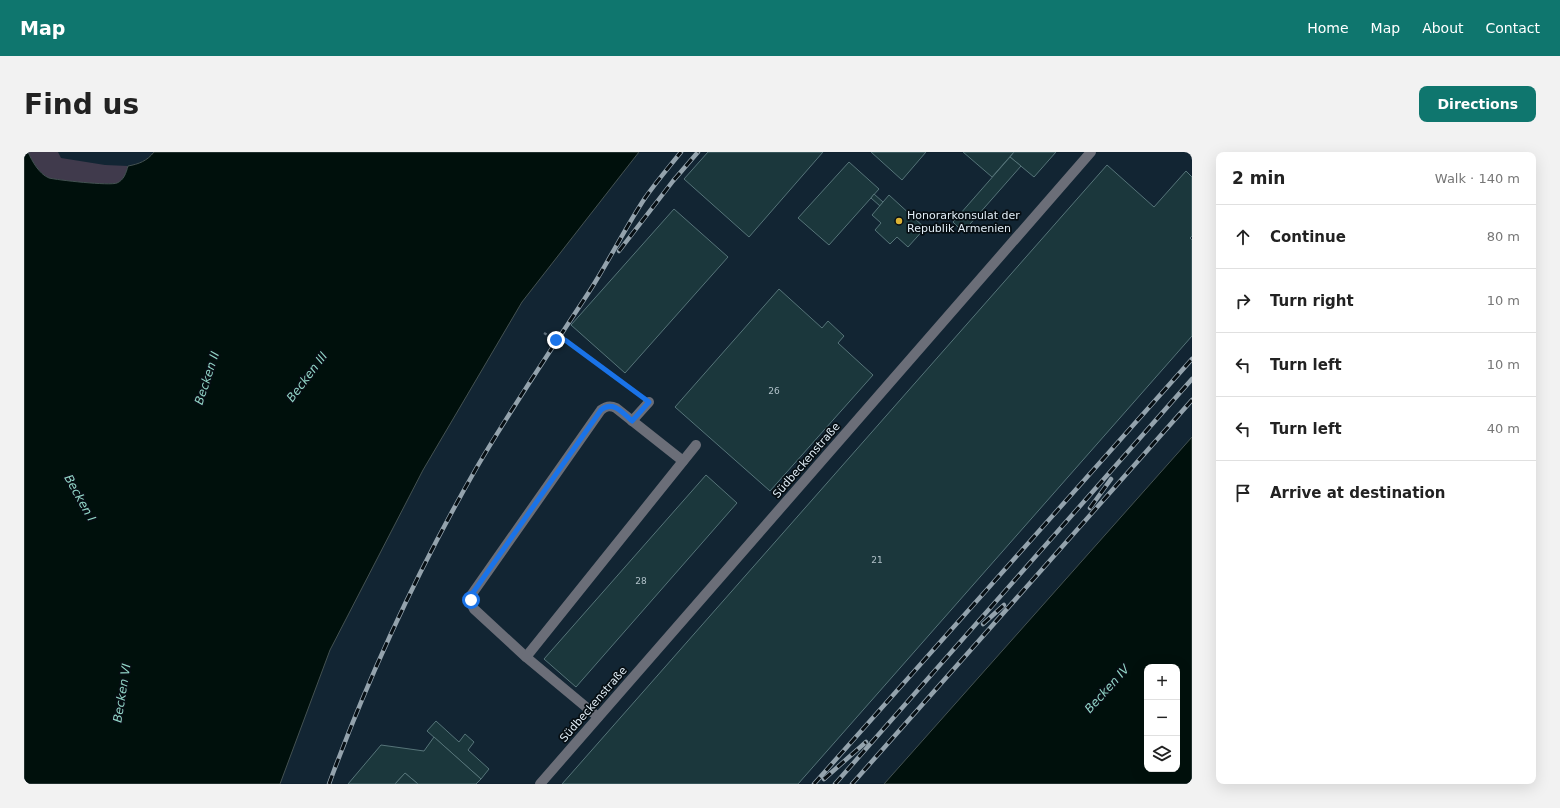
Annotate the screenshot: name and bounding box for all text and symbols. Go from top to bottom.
text: Map [20,17,65,39]
text: Home [1307,20,1349,36]
text: Map [1371,20,1400,36]
text: About [1422,20,1464,36]
text: Contact [1486,20,1540,36]
button: Directions [1419,86,1536,122]
text: Find us [24,88,139,121]
text: 2 min [1232,168,1285,188]
text: Walk · 140 m [1435,171,1520,186]
place label: Honorarkonsulat der Republik Armenien [907,209,1020,235]
marker: Honorarkonsulat der Republik Armenien [894,216,904,226]
icon: ahead [1232,226,1254,248]
text: Continue [1270,228,1346,246]
text: 80 m [1487,229,1520,244]
icon: right [1232,290,1254,312]
text: Turn right [1270,292,1354,310]
text: 10 m [1487,293,1520,308]
route end [547,331,565,349]
water label: Becken II [192,349,222,406]
water label: Becken III [284,349,330,405]
icon: left [1232,354,1254,376]
text: Turn left [1270,356,1342,374]
text: 10 m [1487,357,1520,372]
house number: 26 [768,386,780,396]
icon: left [1232,418,1254,440]
street label: Südbeckenstraße [770,420,843,501]
text: Turn left [1270,420,1342,438]
text: 40 m [1487,421,1520,436]
water label: Becken I [61,472,99,524]
icon: arrive [1232,482,1254,504]
text: Arrive at destination [1270,484,1445,502]
house number: 21 [871,555,883,565]
house number: 28 [635,576,647,586]
route start [462,591,480,609]
water label: Becken VI [110,662,134,724]
water label: Becken IV [1082,662,1133,716]
street label: Südbeckenstraße [557,664,630,745]
map controls [1144,664,1180,772]
button: + [1144,664,1180,700]
button: − [1144,700,1180,736]
button: layers [1144,736,1180,772]

